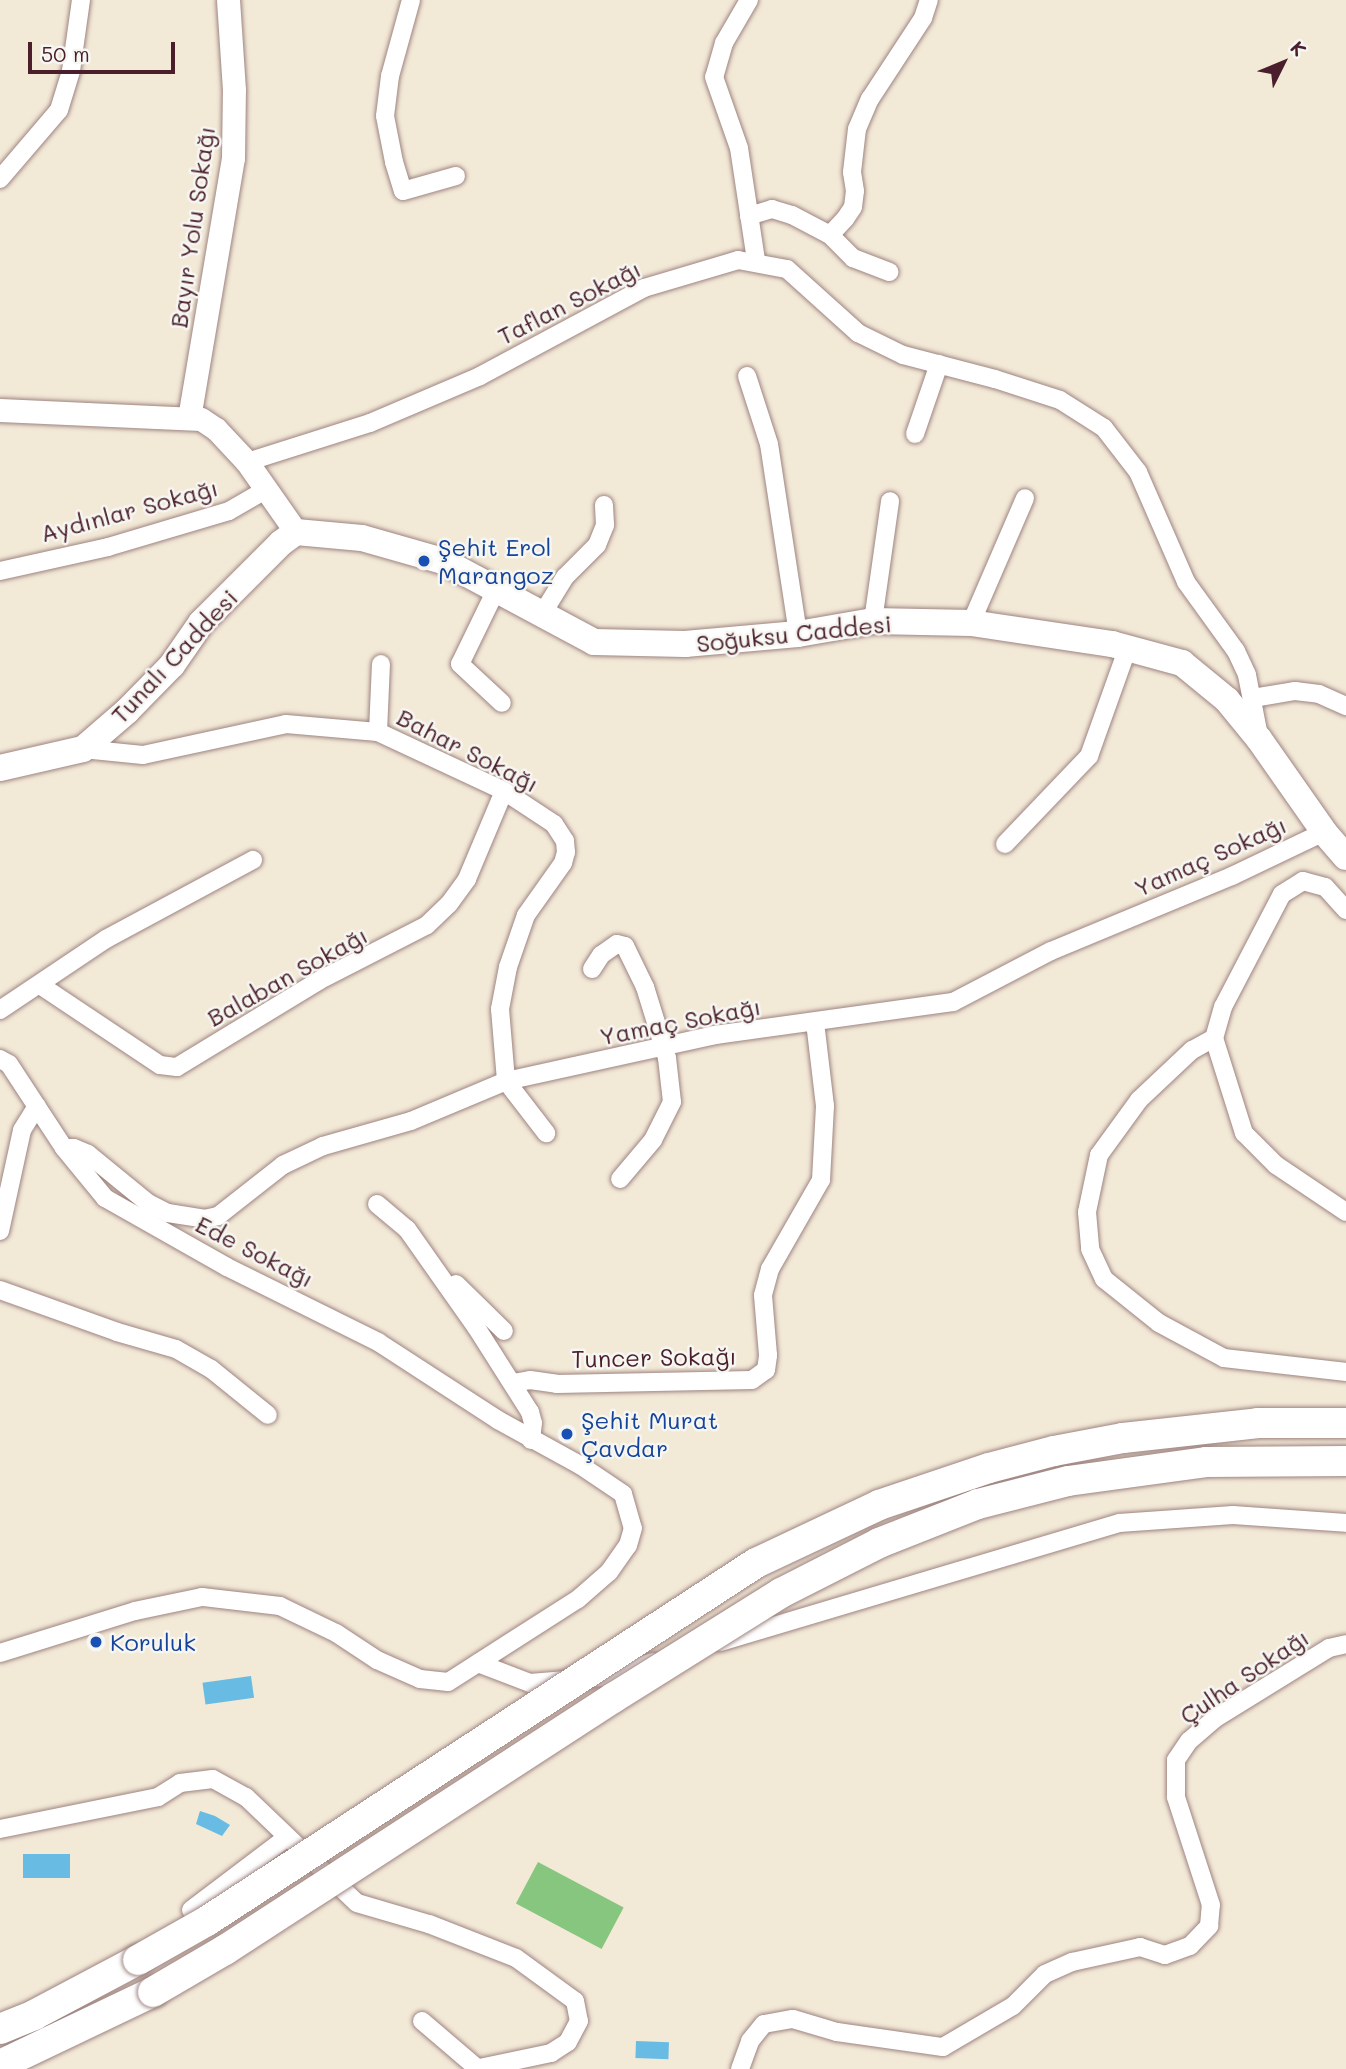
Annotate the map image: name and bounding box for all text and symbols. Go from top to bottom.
scale bar [32,28,178,72]
north arrow [1248,28,1318,98]
text: K [1285,35,1312,61]
text: 50 m [41,40,90,67]
street label: Bayır Yolu Sokağı [164,124,220,330]
street label: Taflan Sokağı [493,254,645,350]
street label: Aydınlar Sokağı [37,472,221,548]
place label: Şehit Erol Marangoz [438,533,554,589]
marker: Şehit Erol Marangoz [416,553,432,569]
street label: Tunalı Caddesi [105,583,243,729]
street label: Soğuksu Caddesi [695,608,893,658]
street label: Bahar Sokağı [392,702,544,798]
street label: Yamaç Sokağı [1129,810,1291,902]
street label: Balaban Sokağı [202,920,372,1032]
street label: Yamaç Sokağı [597,991,763,1051]
street label: Ede Sokağı [191,1209,319,1293]
street label: Tuncer Sokağı [571,1341,737,1373]
place label: Şehit Murat Çavdar [581,1406,718,1462]
marker: Şehit Murat Çavdar [559,1426,575,1442]
street label: Çulha Sokağı [1174,1622,1314,1730]
place label: Koruluk [110,1628,196,1656]
marker: Koruluk [88,1634,104,1650]

